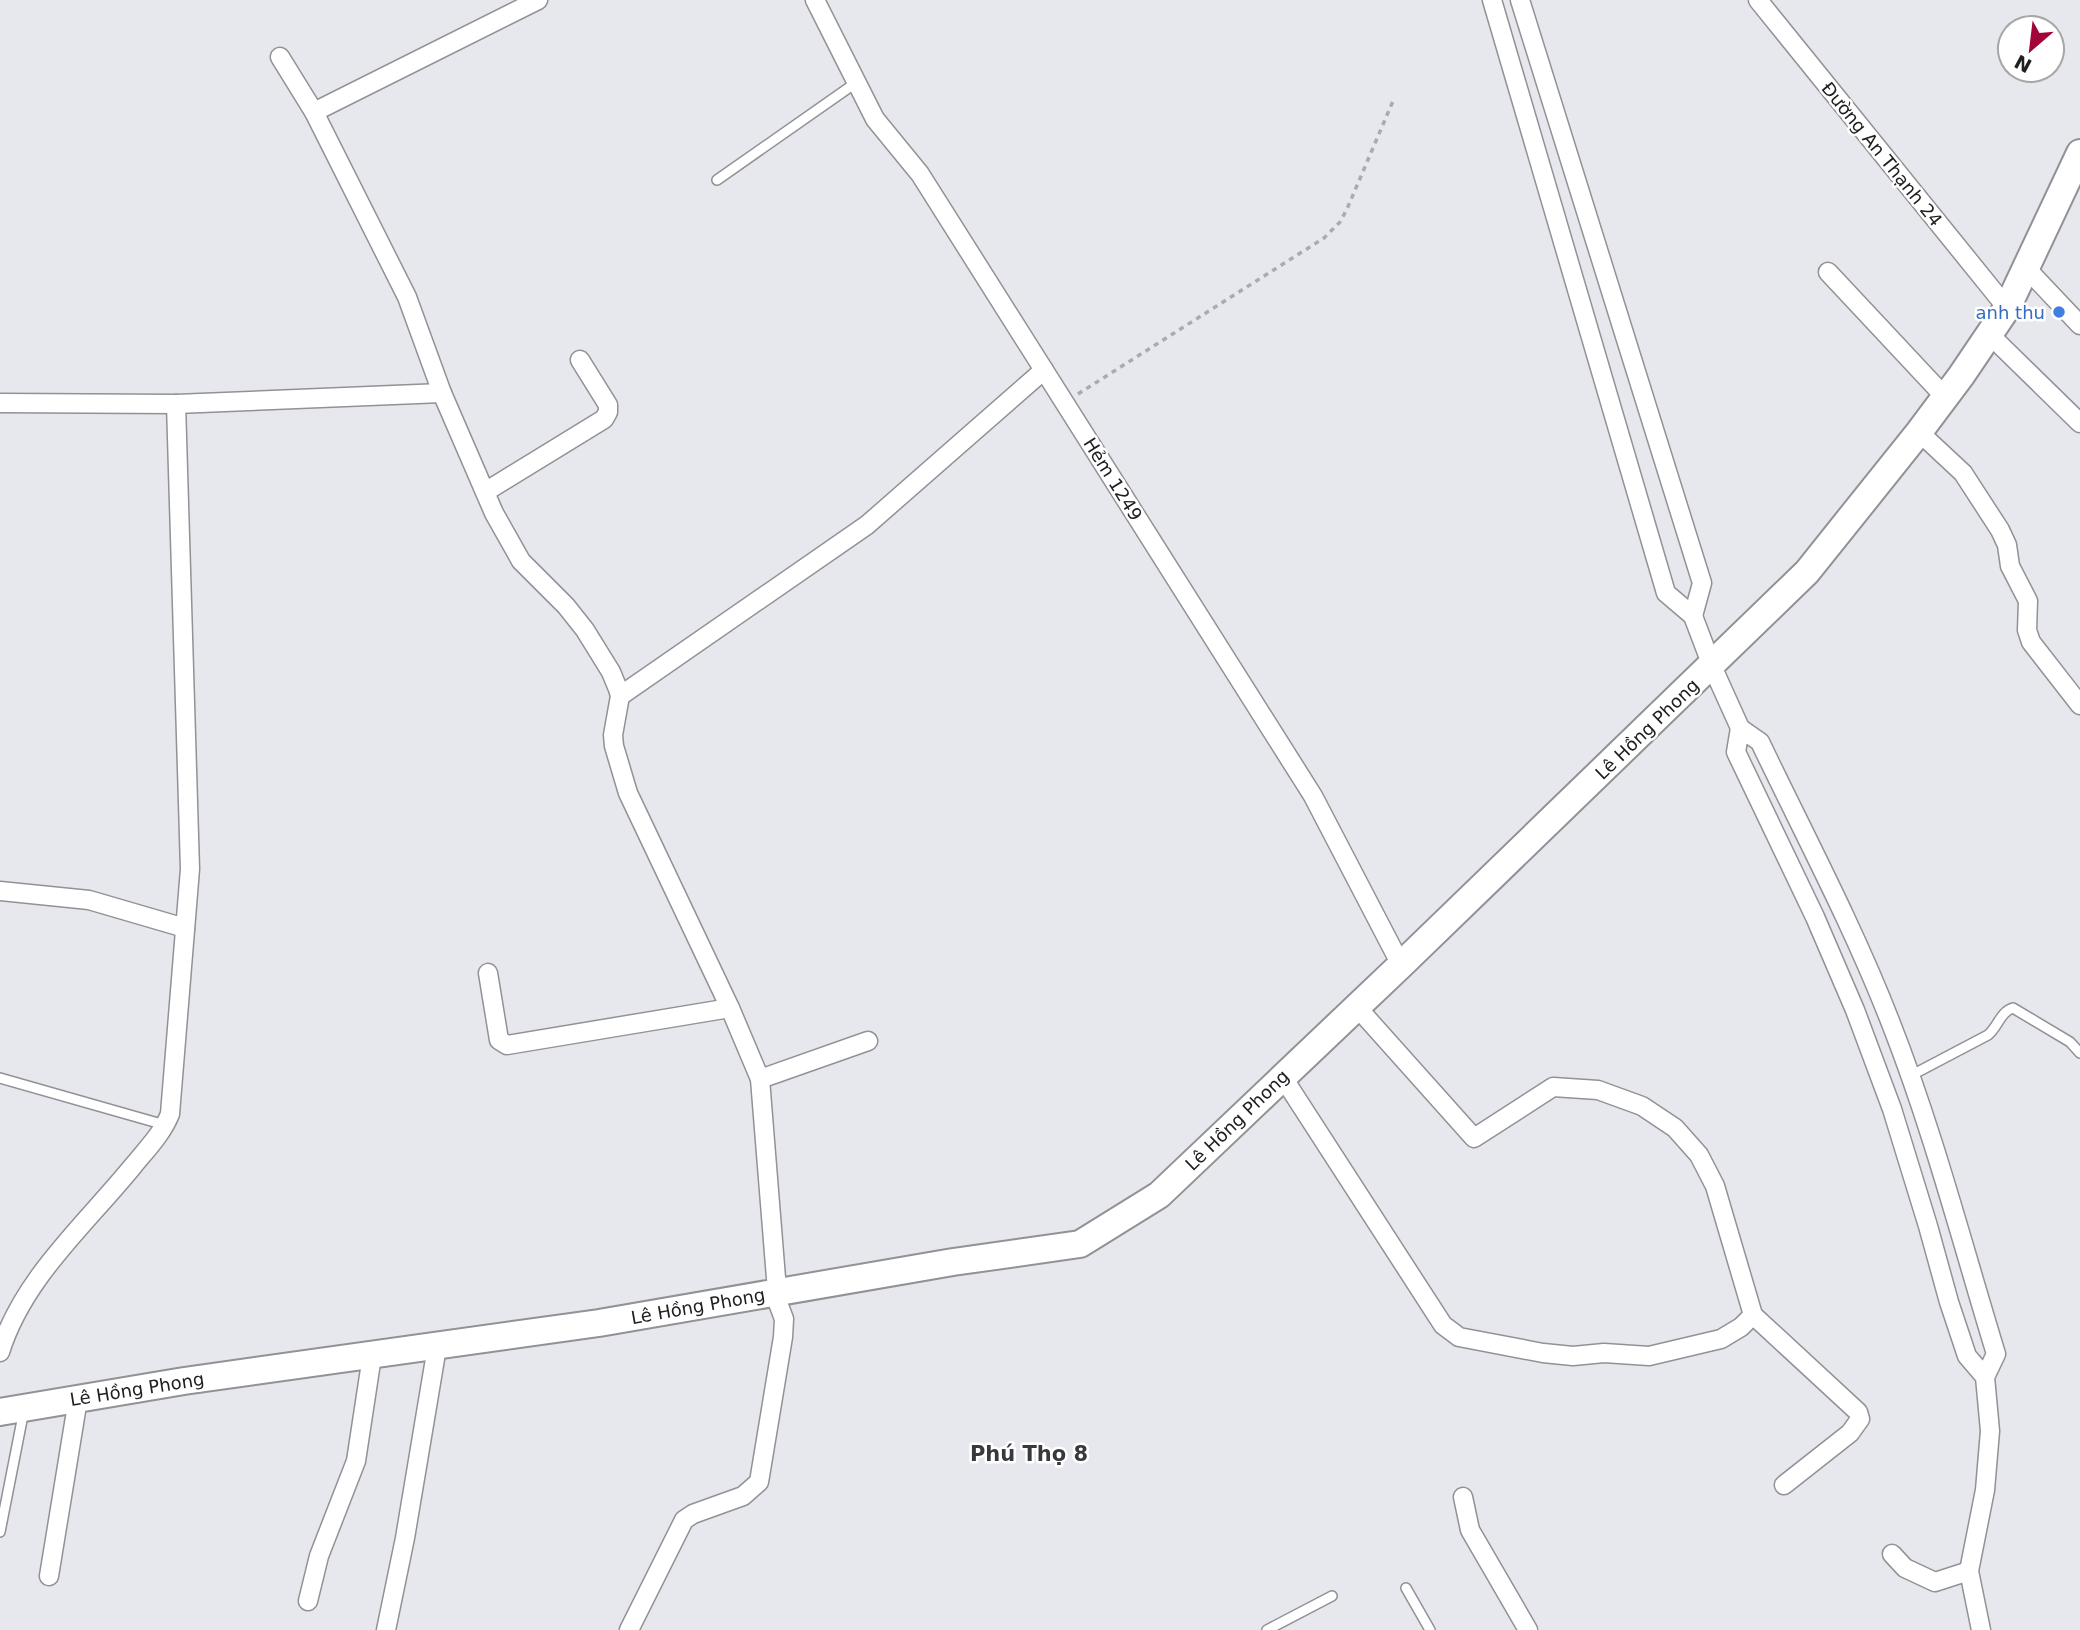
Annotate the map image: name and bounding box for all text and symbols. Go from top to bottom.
north arrow [1996,14,2066,84]
text: N [2011,51,2035,77]
street label: Đường An Thạnh 24 [1817,78,1947,230]
place label: anh thu [1976,302,2045,323]
marker: anh thu [2051,304,2067,320]
street label: Hẻm 1249 [1079,434,1147,524]
street label: Lê Hồng Phong [1591,674,1703,784]
street label: Lê Hồng Phong [1181,1065,1293,1175]
street label: Lê Hồng Phong [629,1284,767,1328]
street label: Lê Hồng Phong [68,1368,206,1410]
district label: Phú Thọ 8 [970,1442,1088,1466]

